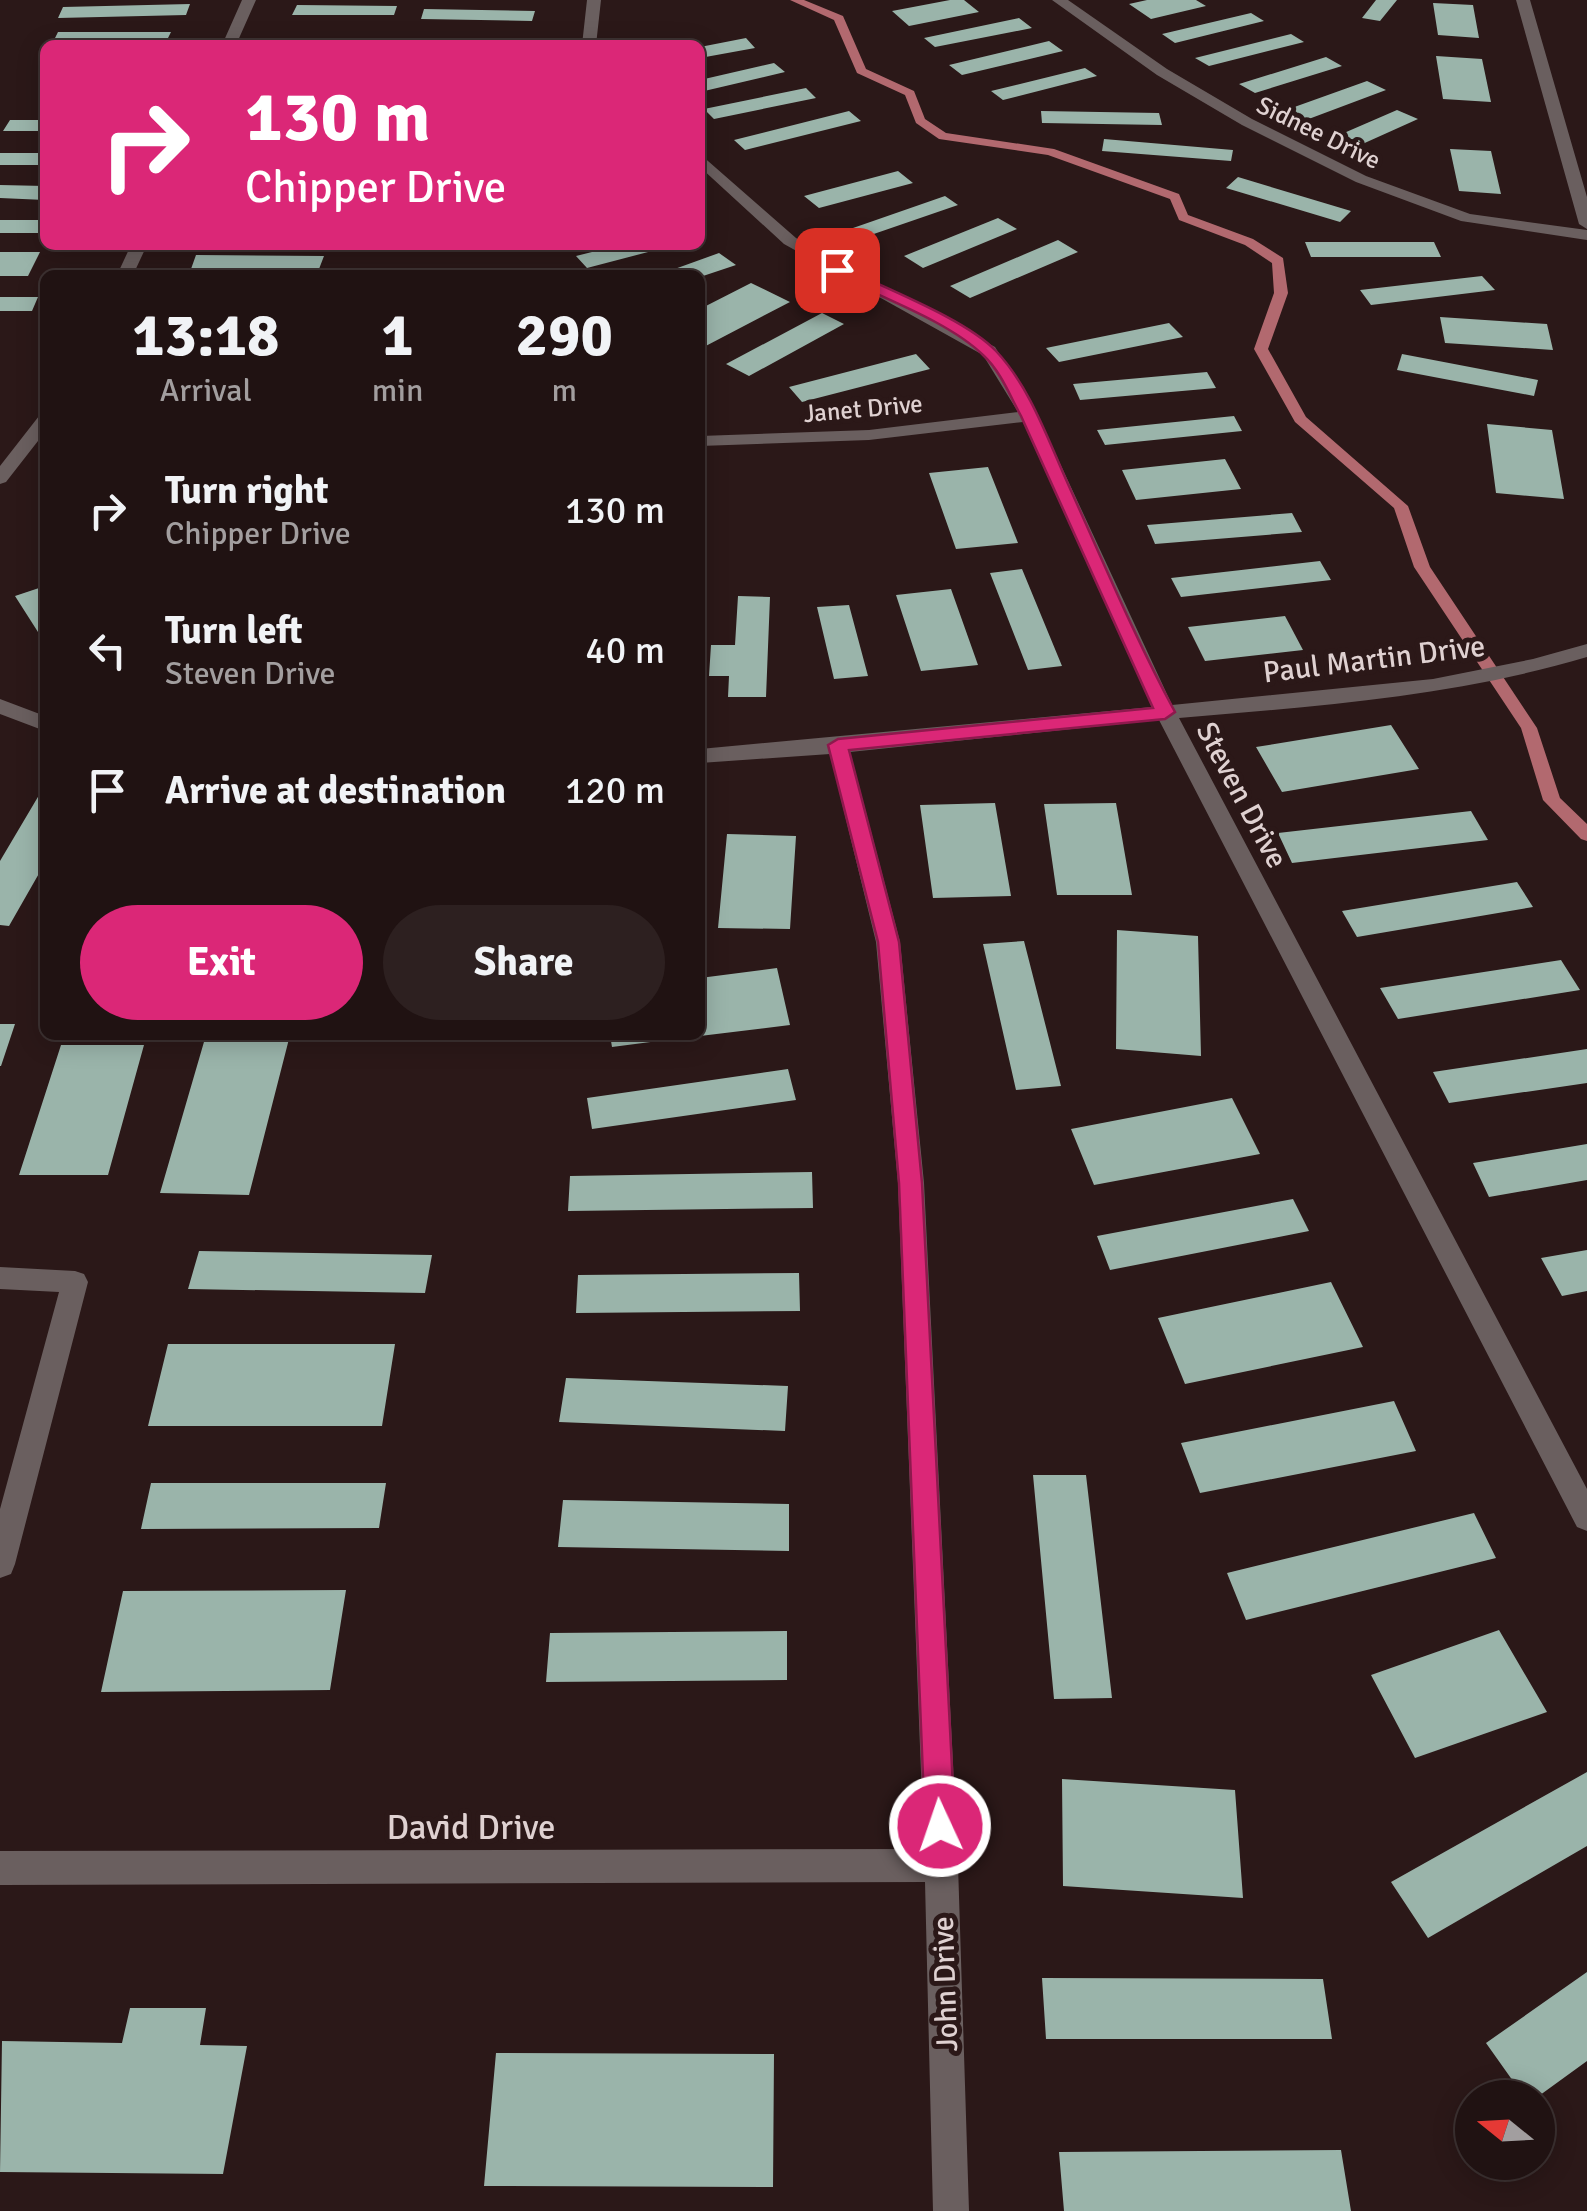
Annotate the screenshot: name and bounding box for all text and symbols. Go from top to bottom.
text: 130 m [245,74,430,160]
icon: right [80,80,210,210]
street label: Sidnee Drive [1252,89,1386,176]
text: Chipper Drive [245,160,506,215]
pin [795,228,880,313]
icon: arrive [810,243,865,298]
text: 13:18 [132,299,280,373]
text: 1 [381,299,414,373]
text: 290 [516,299,613,373]
text: Arrival [160,371,252,410]
text: min [372,371,423,410]
text: m [551,371,577,410]
street label: Janet Drive [802,388,924,429]
text: Turn right [165,467,329,514]
icon: right [80,483,135,538]
text: 130 m [565,487,665,534]
text: Chipper Drive [165,514,351,553]
text: Turn left [165,607,303,654]
icon: left [80,623,135,678]
text: 40 m [585,627,665,674]
street label: Paul Martin Drive [1261,628,1487,691]
text: Steven Drive [165,654,336,693]
street label: Steven Drive [1188,716,1295,875]
icon: arrive [80,763,135,818]
text: Arrive at destination [165,767,506,814]
text: 120 m [565,767,665,814]
button: Exit [80,905,363,1020]
button: Share [383,905,665,1020]
position arrow [888,1774,992,1878]
street label: David Drive [386,1806,556,1849]
street label: John Drive [925,1916,966,2052]
north arrow [1455,2080,1555,2180]
map controls [1455,2080,1555,2180]

